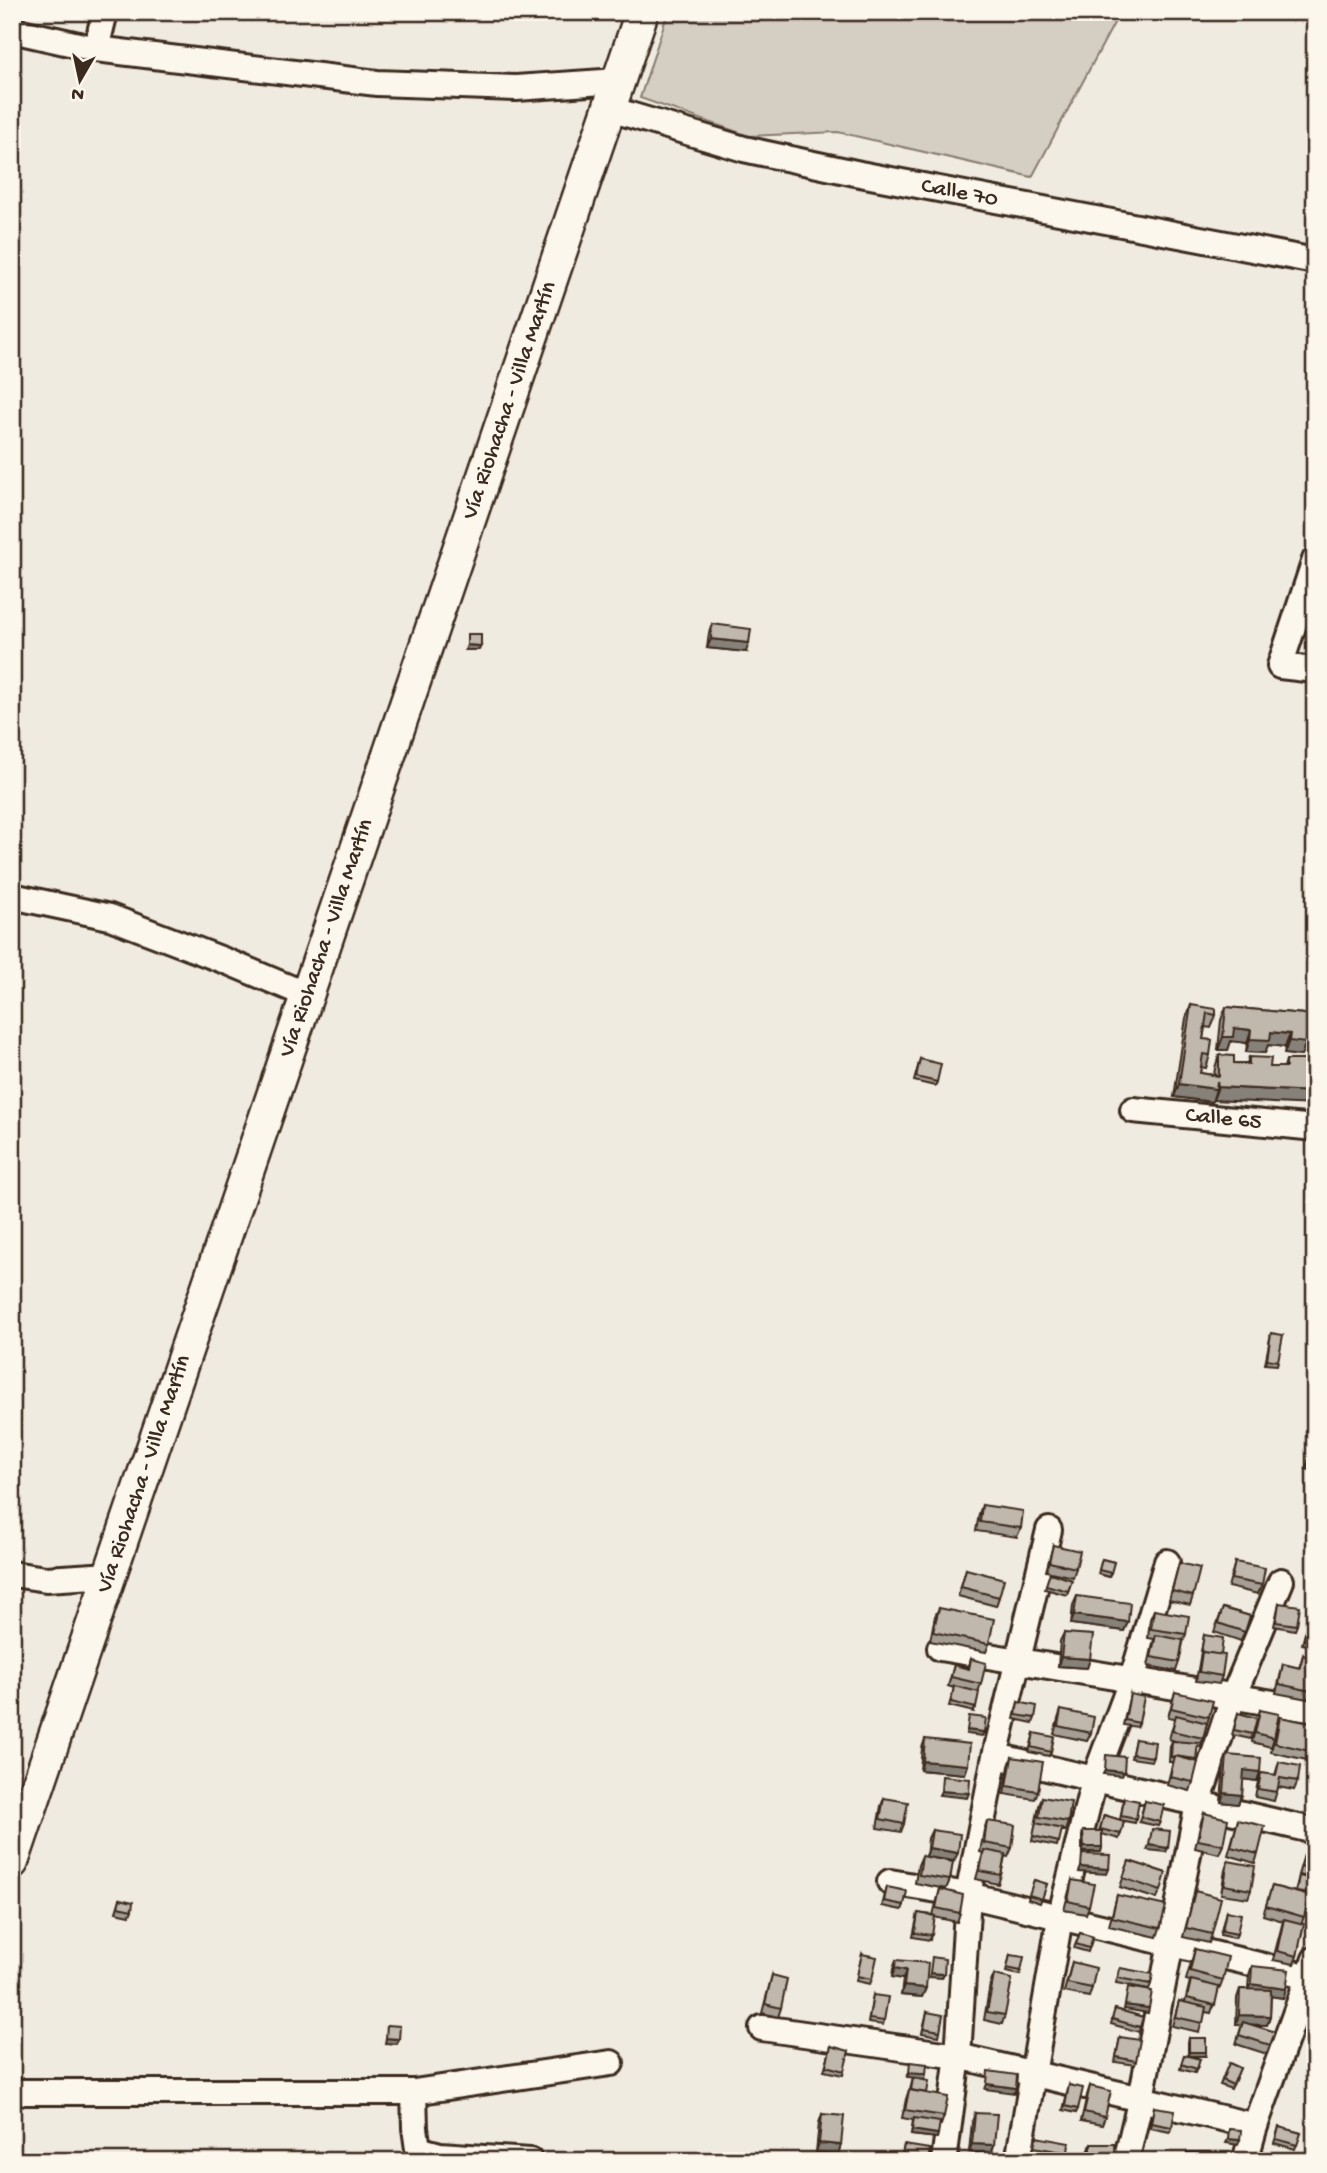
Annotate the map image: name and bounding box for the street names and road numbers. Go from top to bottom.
street label: Calle 70 [919,172,1000,214]
street label: Vía Riohacha - Villa Martín [456,278,563,524]
street label: Vía Riohacha - Villa Martín [273,815,380,1062]
street label: Calle 65 [1184,1102,1263,1136]
street label: Vía Riohacha - Villa Martín [91,1351,197,1597]

